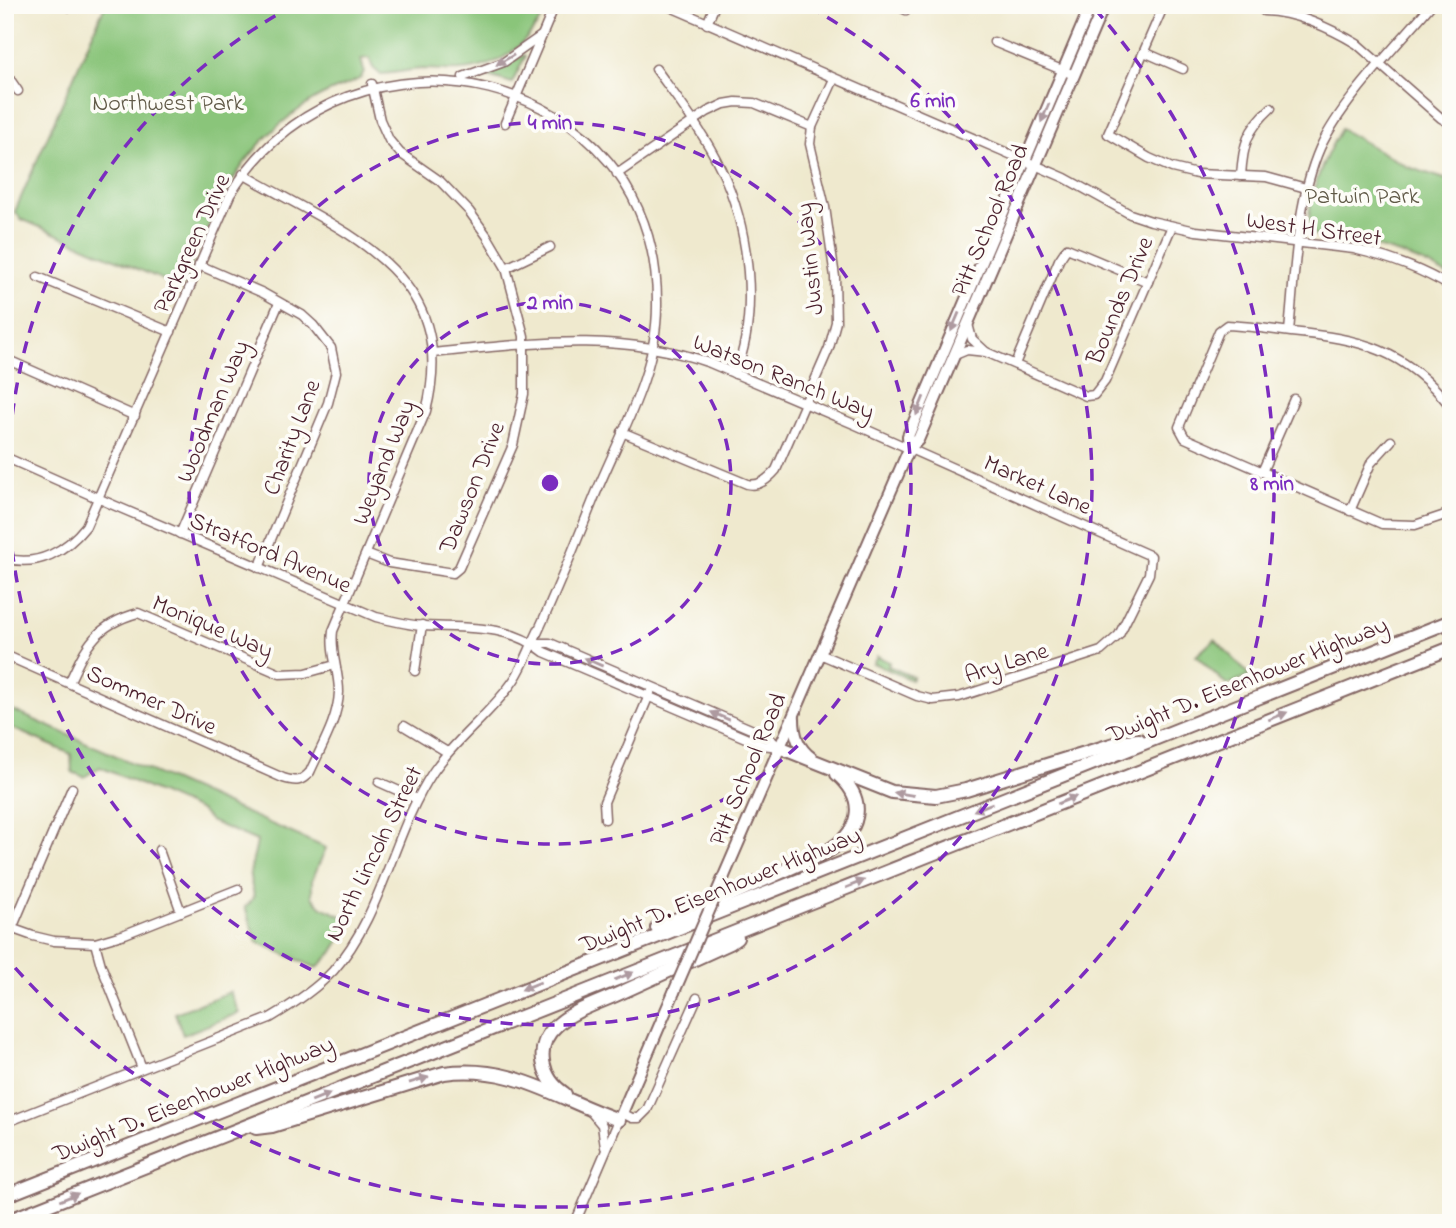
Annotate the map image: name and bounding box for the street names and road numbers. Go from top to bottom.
street label: Pitt School Road [943,139,1039,303]
street label: Parkgreen Drive [145,168,241,320]
street label: Justin Way [788,201,836,317]
street label: West H Street [1244,204,1383,257]
street label: Bounds Drive [1078,231,1164,371]
street label: Watson Ranch Way [687,326,879,432]
street label: Woodman Way [169,335,261,489]
street label: Charity Lane [255,375,332,501]
street label: Weyand Way [344,395,427,531]
street label: Dawson Drive [431,417,516,560]
street label: Market Lane [977,447,1097,526]
street label: Stratford Avenue [184,504,357,604]
street label: Monique Way [146,587,278,670]
street label: Dwight D. Eisenhower Highway [1101,609,1394,755]
street label: Ary Lane [960,634,1054,695]
street label: Sommer Drive [80,657,222,746]
street label: Pitt School Road [701,688,797,852]
street label: North Lincoln Street [318,760,433,948]
street label: Dwight D. Eisenhower Highway [574,819,867,965]
street label: Dwight D. Eisenhower Highway [47,1028,340,1174]

